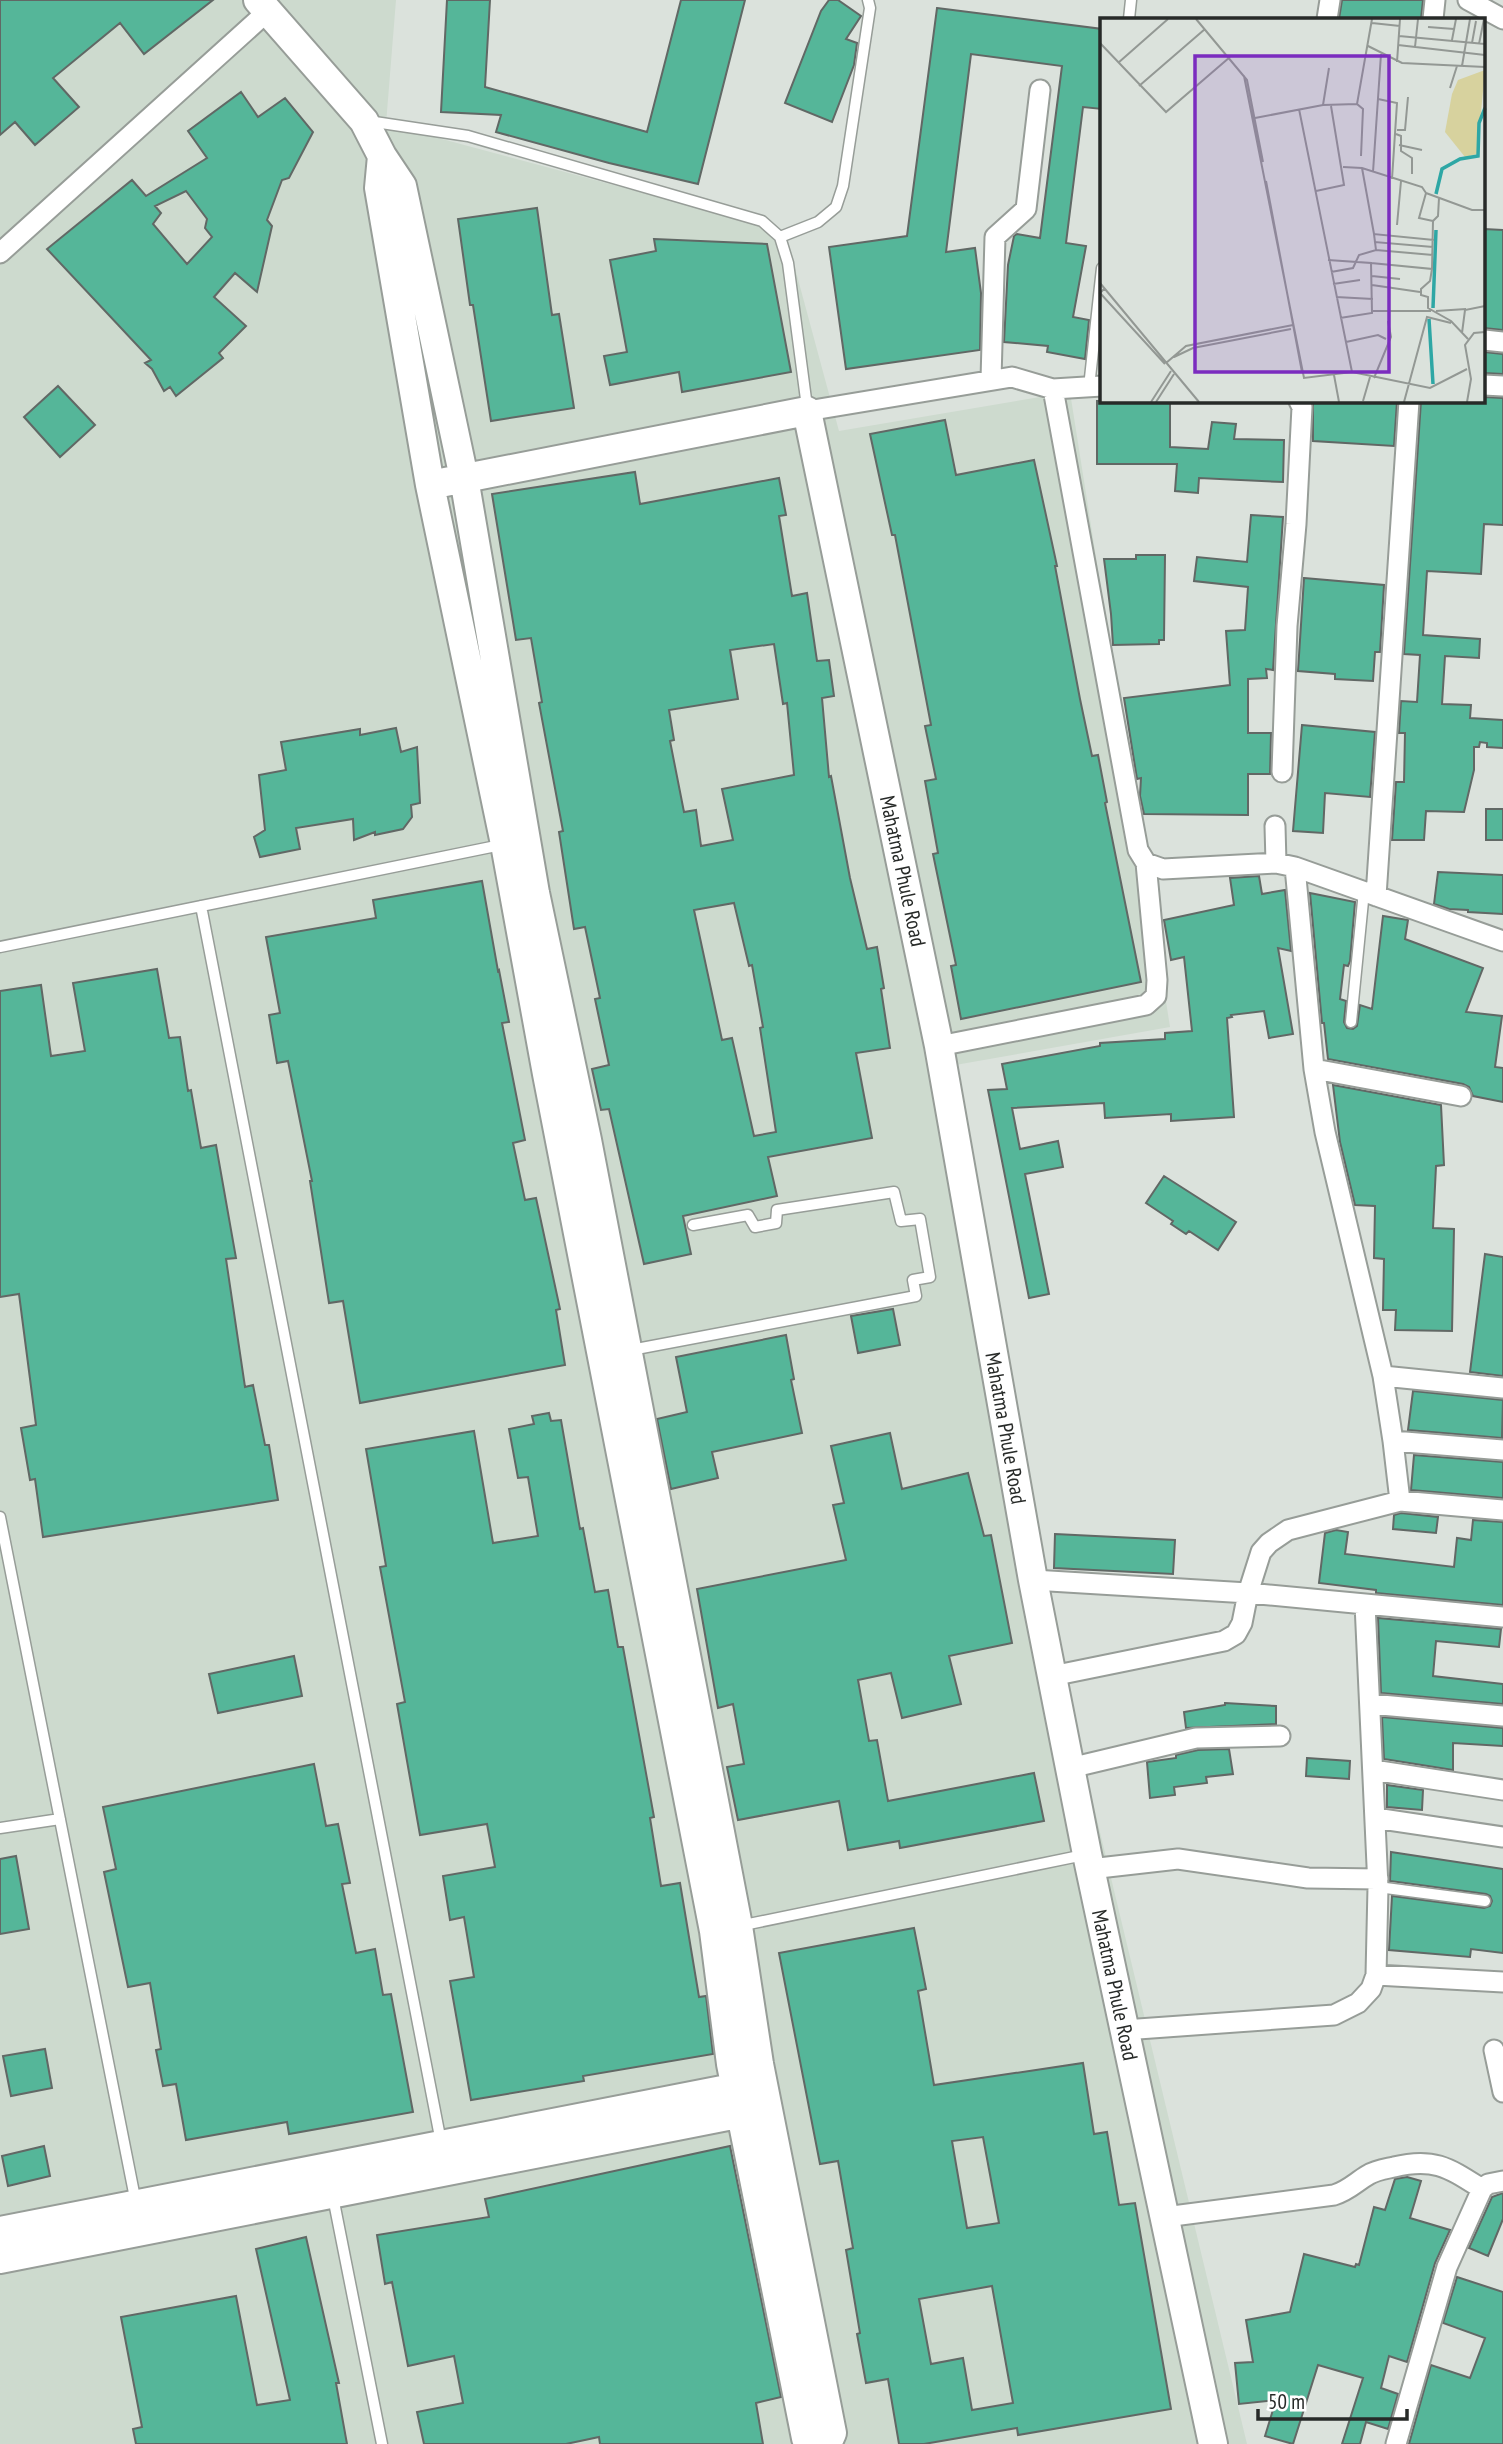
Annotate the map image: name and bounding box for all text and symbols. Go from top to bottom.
inset map [1100,18,1486,402]
street label: Mahatma Phule Road [874,793,932,949]
street label: Mahatma Phule Road [979,1350,1033,1506]
street label: Mahatma Phule Road [1086,1907,1144,2063]
scale bar [1258,2378,1407,2422]
text: 50 m [1268,2388,1305,2415]

